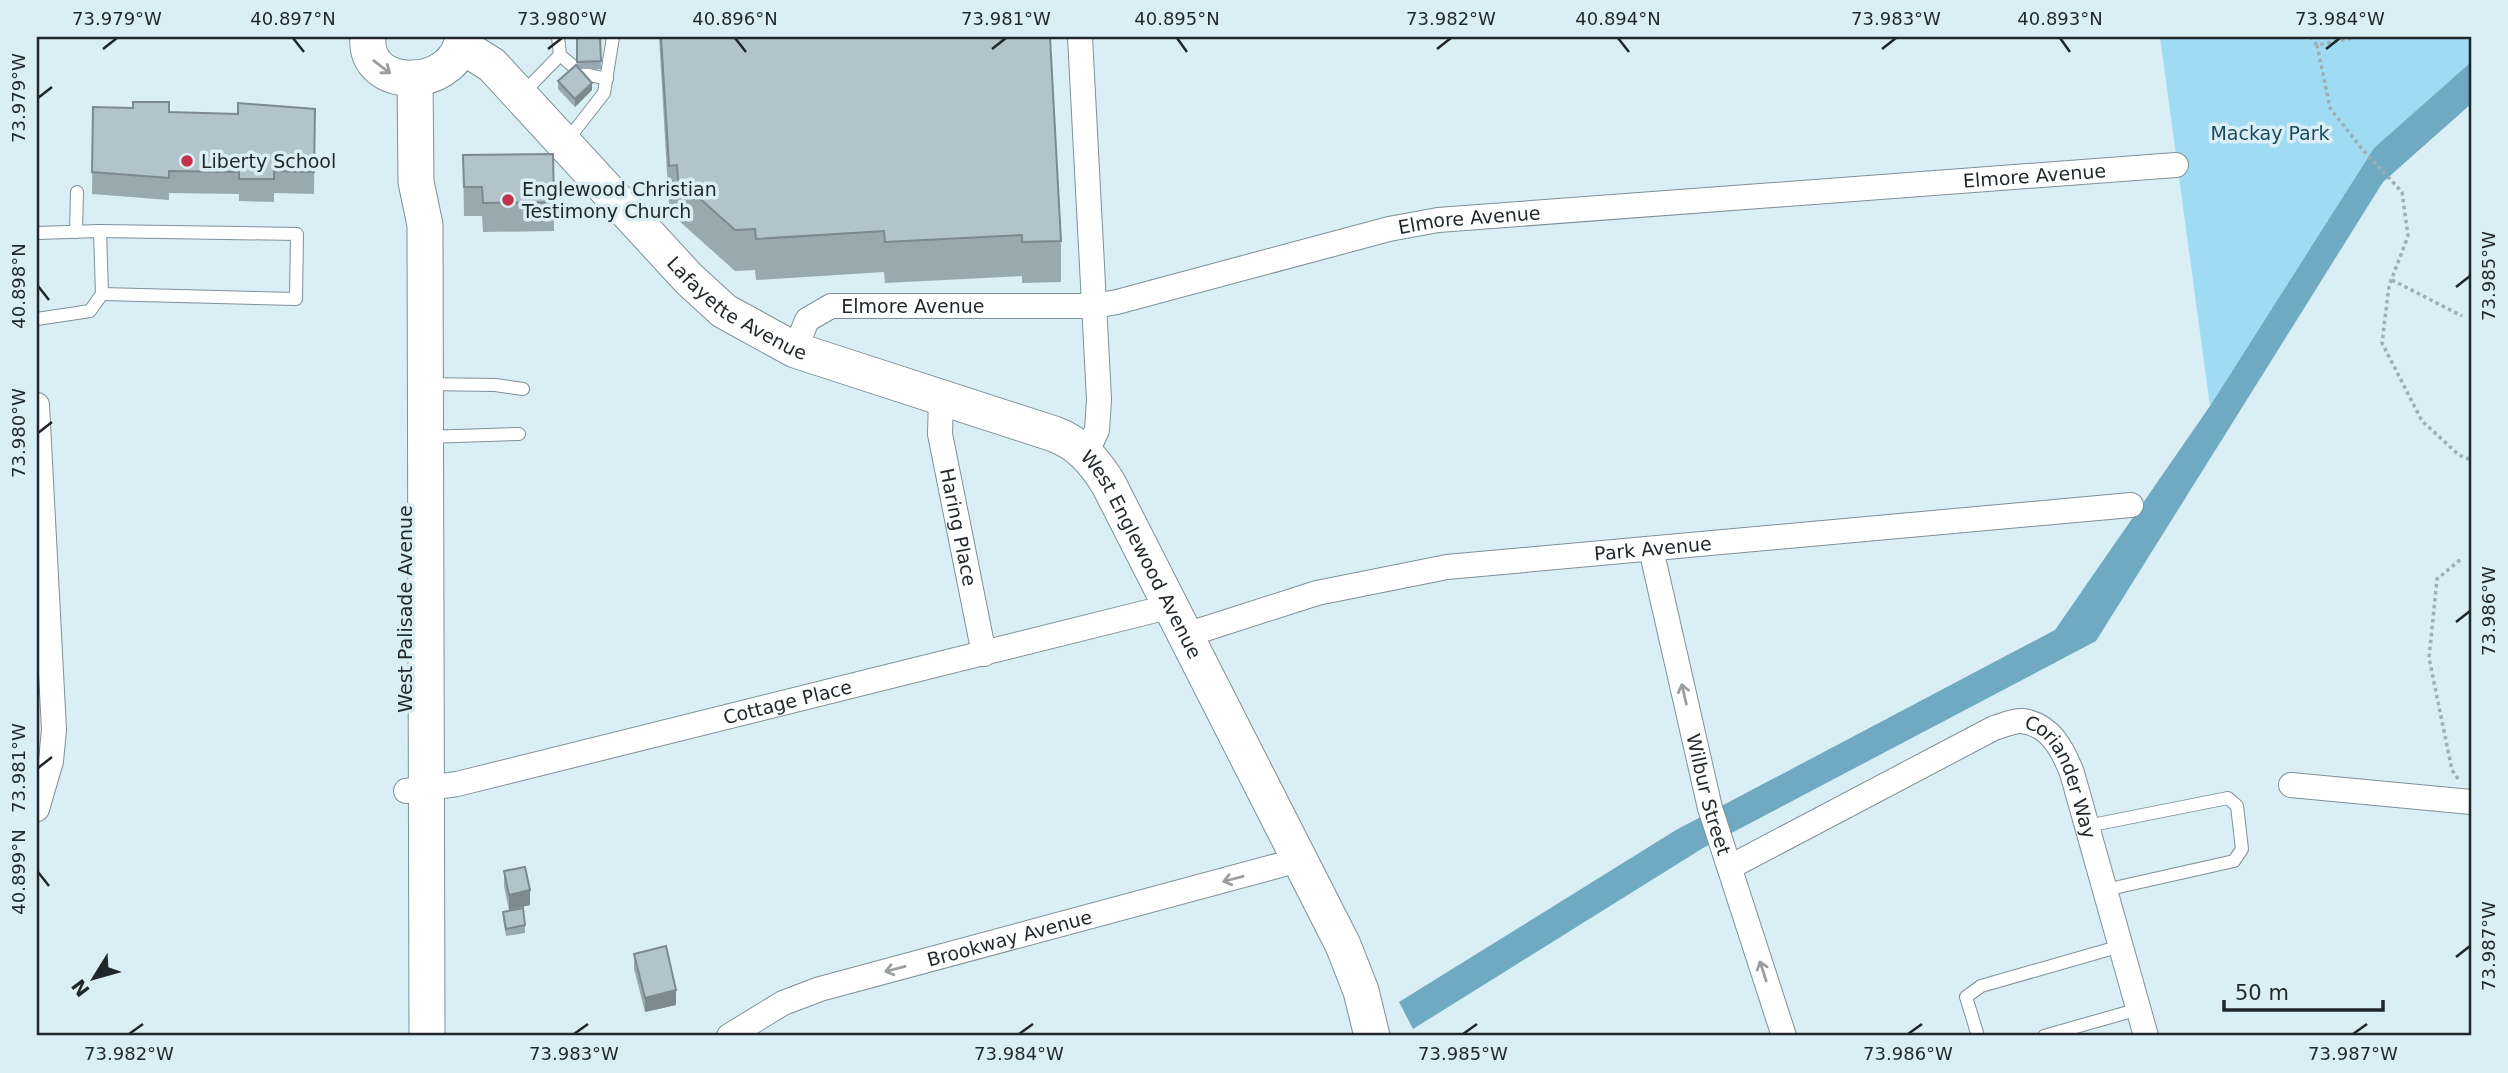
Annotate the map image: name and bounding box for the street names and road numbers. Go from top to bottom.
street label: Elmore Avenue [1962,159,2107,192]
street label: Elmore Avenue [1396,201,1541,238]
street label: Lafayette Avenue [663,252,809,364]
street label: Elmore Avenue [841,295,985,317]
street label: West Englewood Avenue [1077,445,1206,662]
street label: Haring Place [936,466,981,588]
street label: West Palisade Avenue [394,505,416,713]
street label: Park Avenue [1593,532,1712,565]
street label: Cottage Place [721,675,854,728]
street label: Coriander Way [2022,711,2101,841]
street label: Wilbur Street [1682,731,1735,858]
street label: Brookway Avenue [925,905,1094,971]

